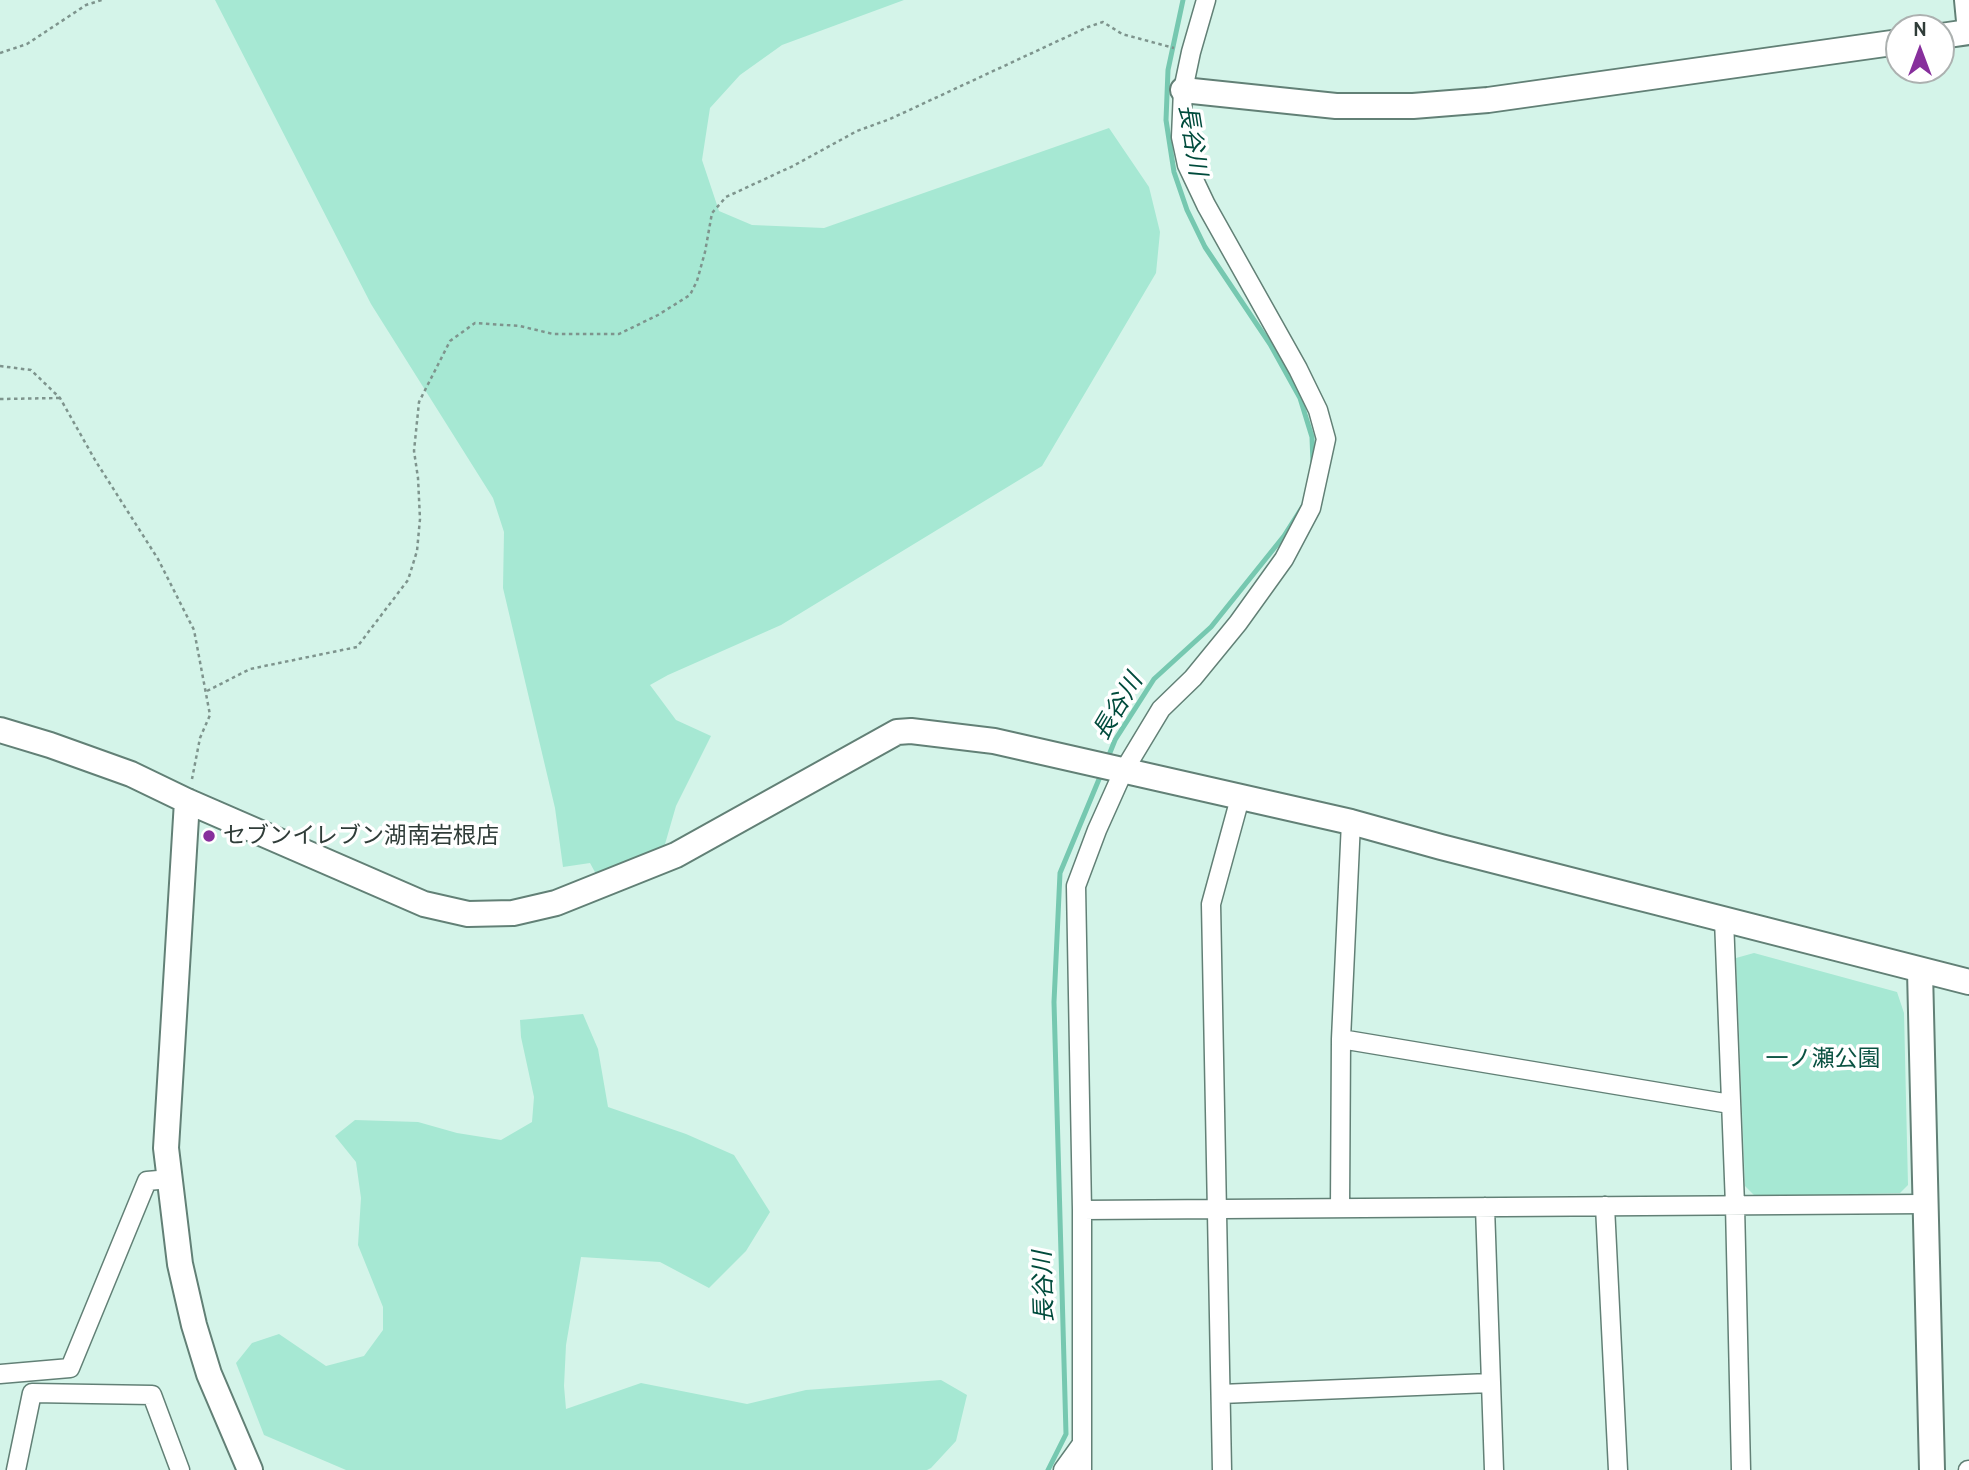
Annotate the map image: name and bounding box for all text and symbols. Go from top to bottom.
north arrow [1885,14,1955,84]
text: N [1913,18,1927,41]
water label: 長谷川 [1172,102,1212,178]
water label: 長谷川 [1087,669,1149,745]
place label: セブンイレブン湖南岩根店 [223,822,499,850]
marker: セブンイレブン湖南岩根店 [201,828,217,844]
park label: 一ノ瀬公園 [1766,1045,1880,1073]
water label: 長谷川 [1028,1251,1060,1323]

